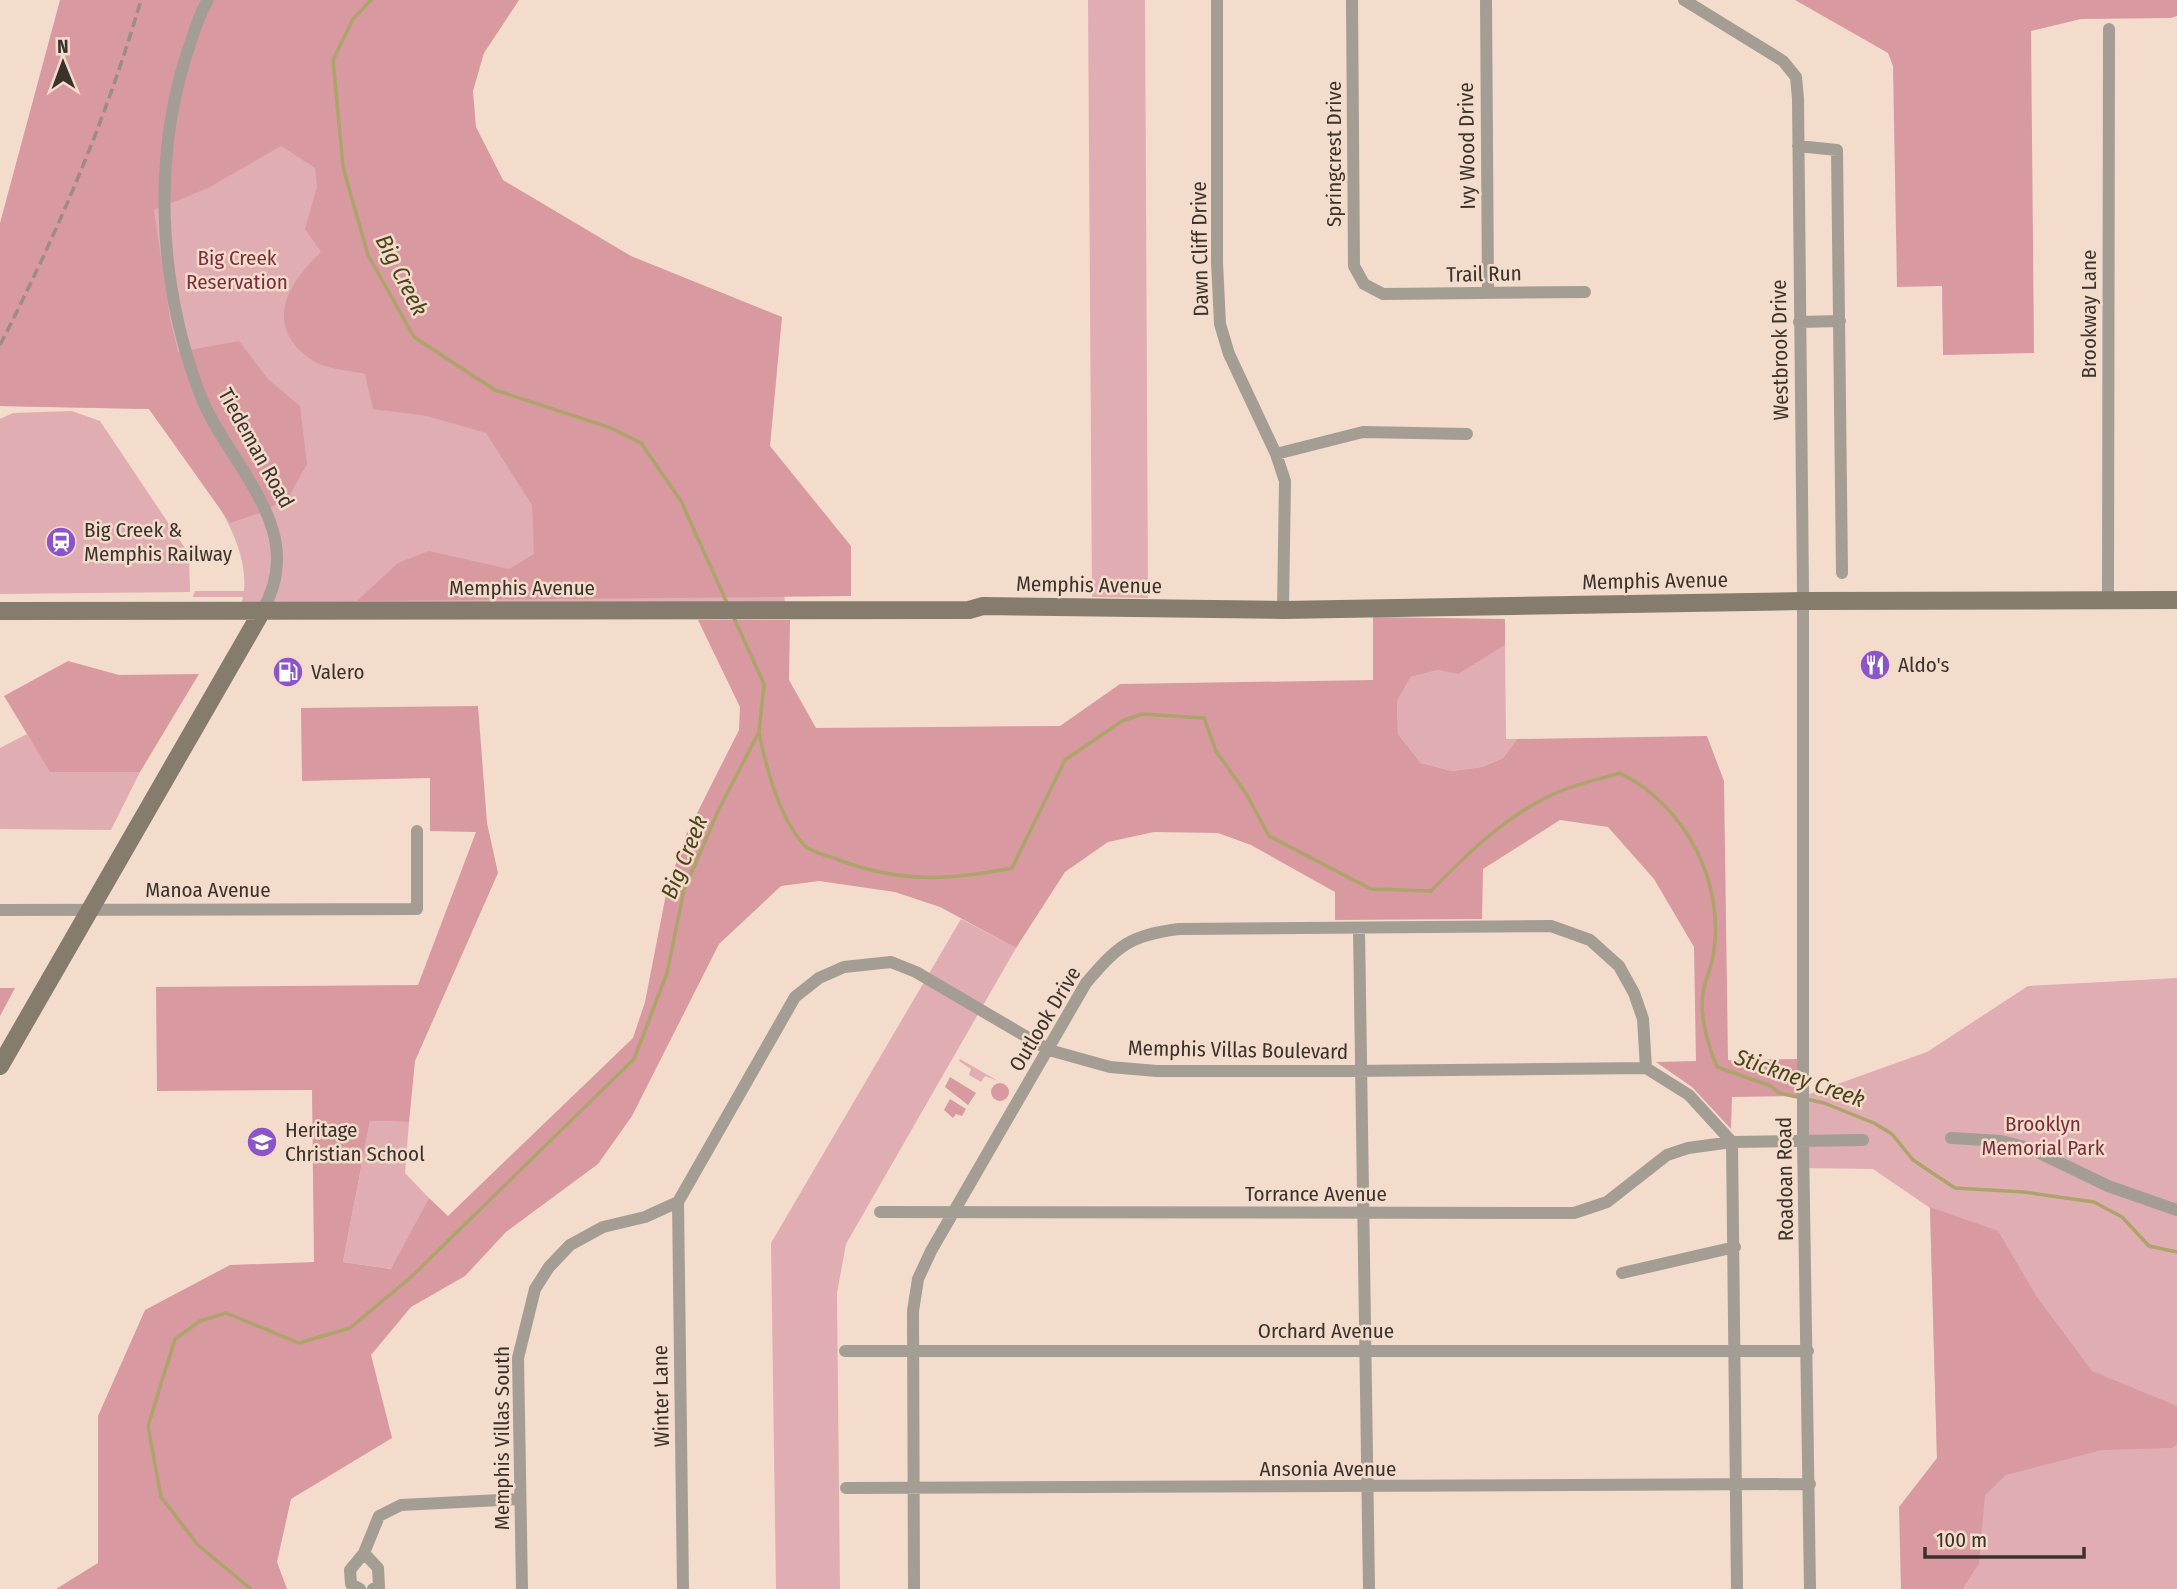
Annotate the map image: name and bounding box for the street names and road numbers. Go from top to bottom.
street label: Springcrest Drive [1321,81,1347,227]
street label: Ivy Wood Drive [1453,82,1481,210]
street label: Dawn Cliff Drive [1186,181,1214,317]
street label: Brookway Lane [2076,250,2102,378]
street label: Trail Run [1446,260,1522,288]
street label: Westbrook Drive [1766,279,1794,421]
street label: Tiedeman Road [212,384,300,512]
street label: Memphis Avenue [1582,567,1728,595]
street label: Memphis Avenue [1016,571,1162,599]
street label: Memphis Avenue [449,575,595,601]
street label: Manoa Avenue [145,877,271,903]
street label: Outlook Drive [1004,962,1086,1076]
street label: Memphis Villas Boulevard [1128,1035,1348,1065]
street label: Roadoan Road [1771,1117,1799,1241]
street label: Torrance Avenue [1245,1181,1387,1207]
street label: Orchard Avenue [1258,1318,1394,1344]
street label: Winter Lane [647,1345,675,1447]
street label: Memphis Villas South [489,1346,515,1530]
street label: Ansonia Avenue [1260,1456,1396,1482]

